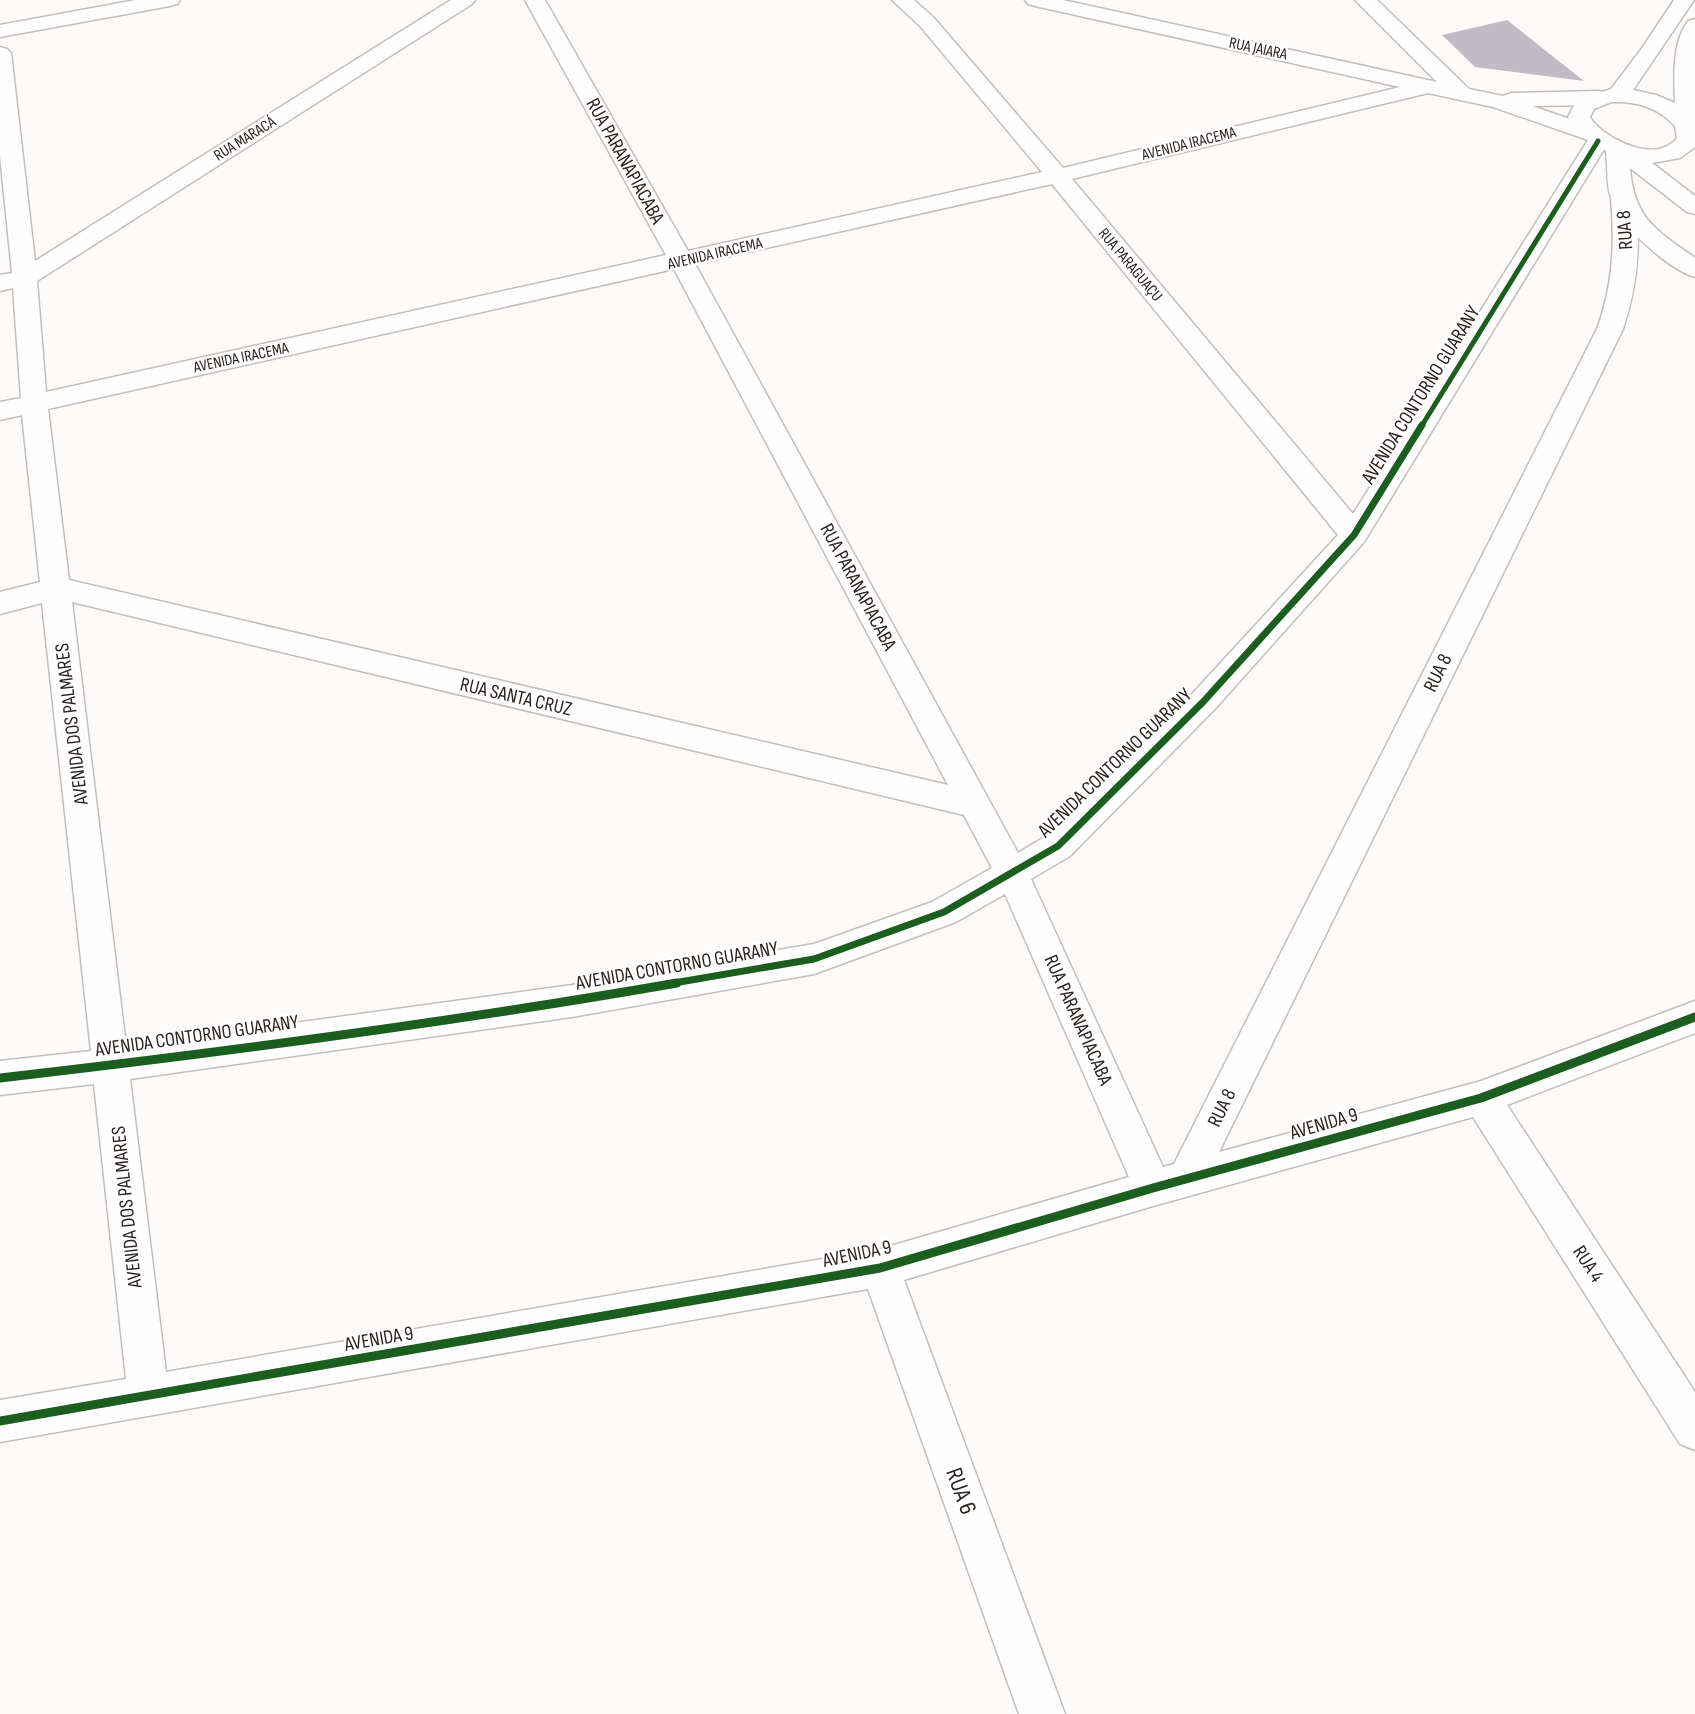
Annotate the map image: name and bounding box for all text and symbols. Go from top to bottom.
street label: RUA JAIARA [1227,34,1289,64]
street label: RUA PARANAPIACABA [581,94,670,228]
street label: RUA MARACÁ [211,112,280,165]
street label: AVENIDA IRACEMA [1139,123,1238,165]
street label: RUA 8 [1612,210,1638,250]
street label: RUA PARAGUAÇU [1094,224,1166,306]
street label: AVENIDA IRACEMA [665,234,764,274]
street label: AVENIDA CONTORNO GUARANY [1356,301,1486,489]
street label: AVENIDA IRACEMA [191,339,290,378]
street label: RUA PARANAPIACABA [815,519,902,655]
street label: AVENIDA DOS PALMARES [50,642,94,807]
street label: RUA 8 [1419,650,1457,696]
street label: RUA SANTA CRUZ [458,672,574,722]
street label: AVENIDA CONTORNO GUARANY [1032,683,1198,844]
street label: AVENIDA CONTORNO GUARANY [573,936,781,996]
street label: RUA PARANAPIACABA [1039,951,1118,1089]
street label: AVENIDA CONTORNO GUARANY [93,1010,301,1062]
street label: RUA 8 [1203,1085,1241,1131]
street label: AVENIDA 9 [1286,1103,1361,1145]
street label: AVENIDA DOS PALMARES [107,1125,148,1290]
street label: AVENIDA 9 [819,1235,894,1273]
street label: RUA 4 [1567,1241,1609,1287]
street label: AVENIDA 9 [342,1321,415,1357]
street label: RUA 6 [939,1464,983,1518]

